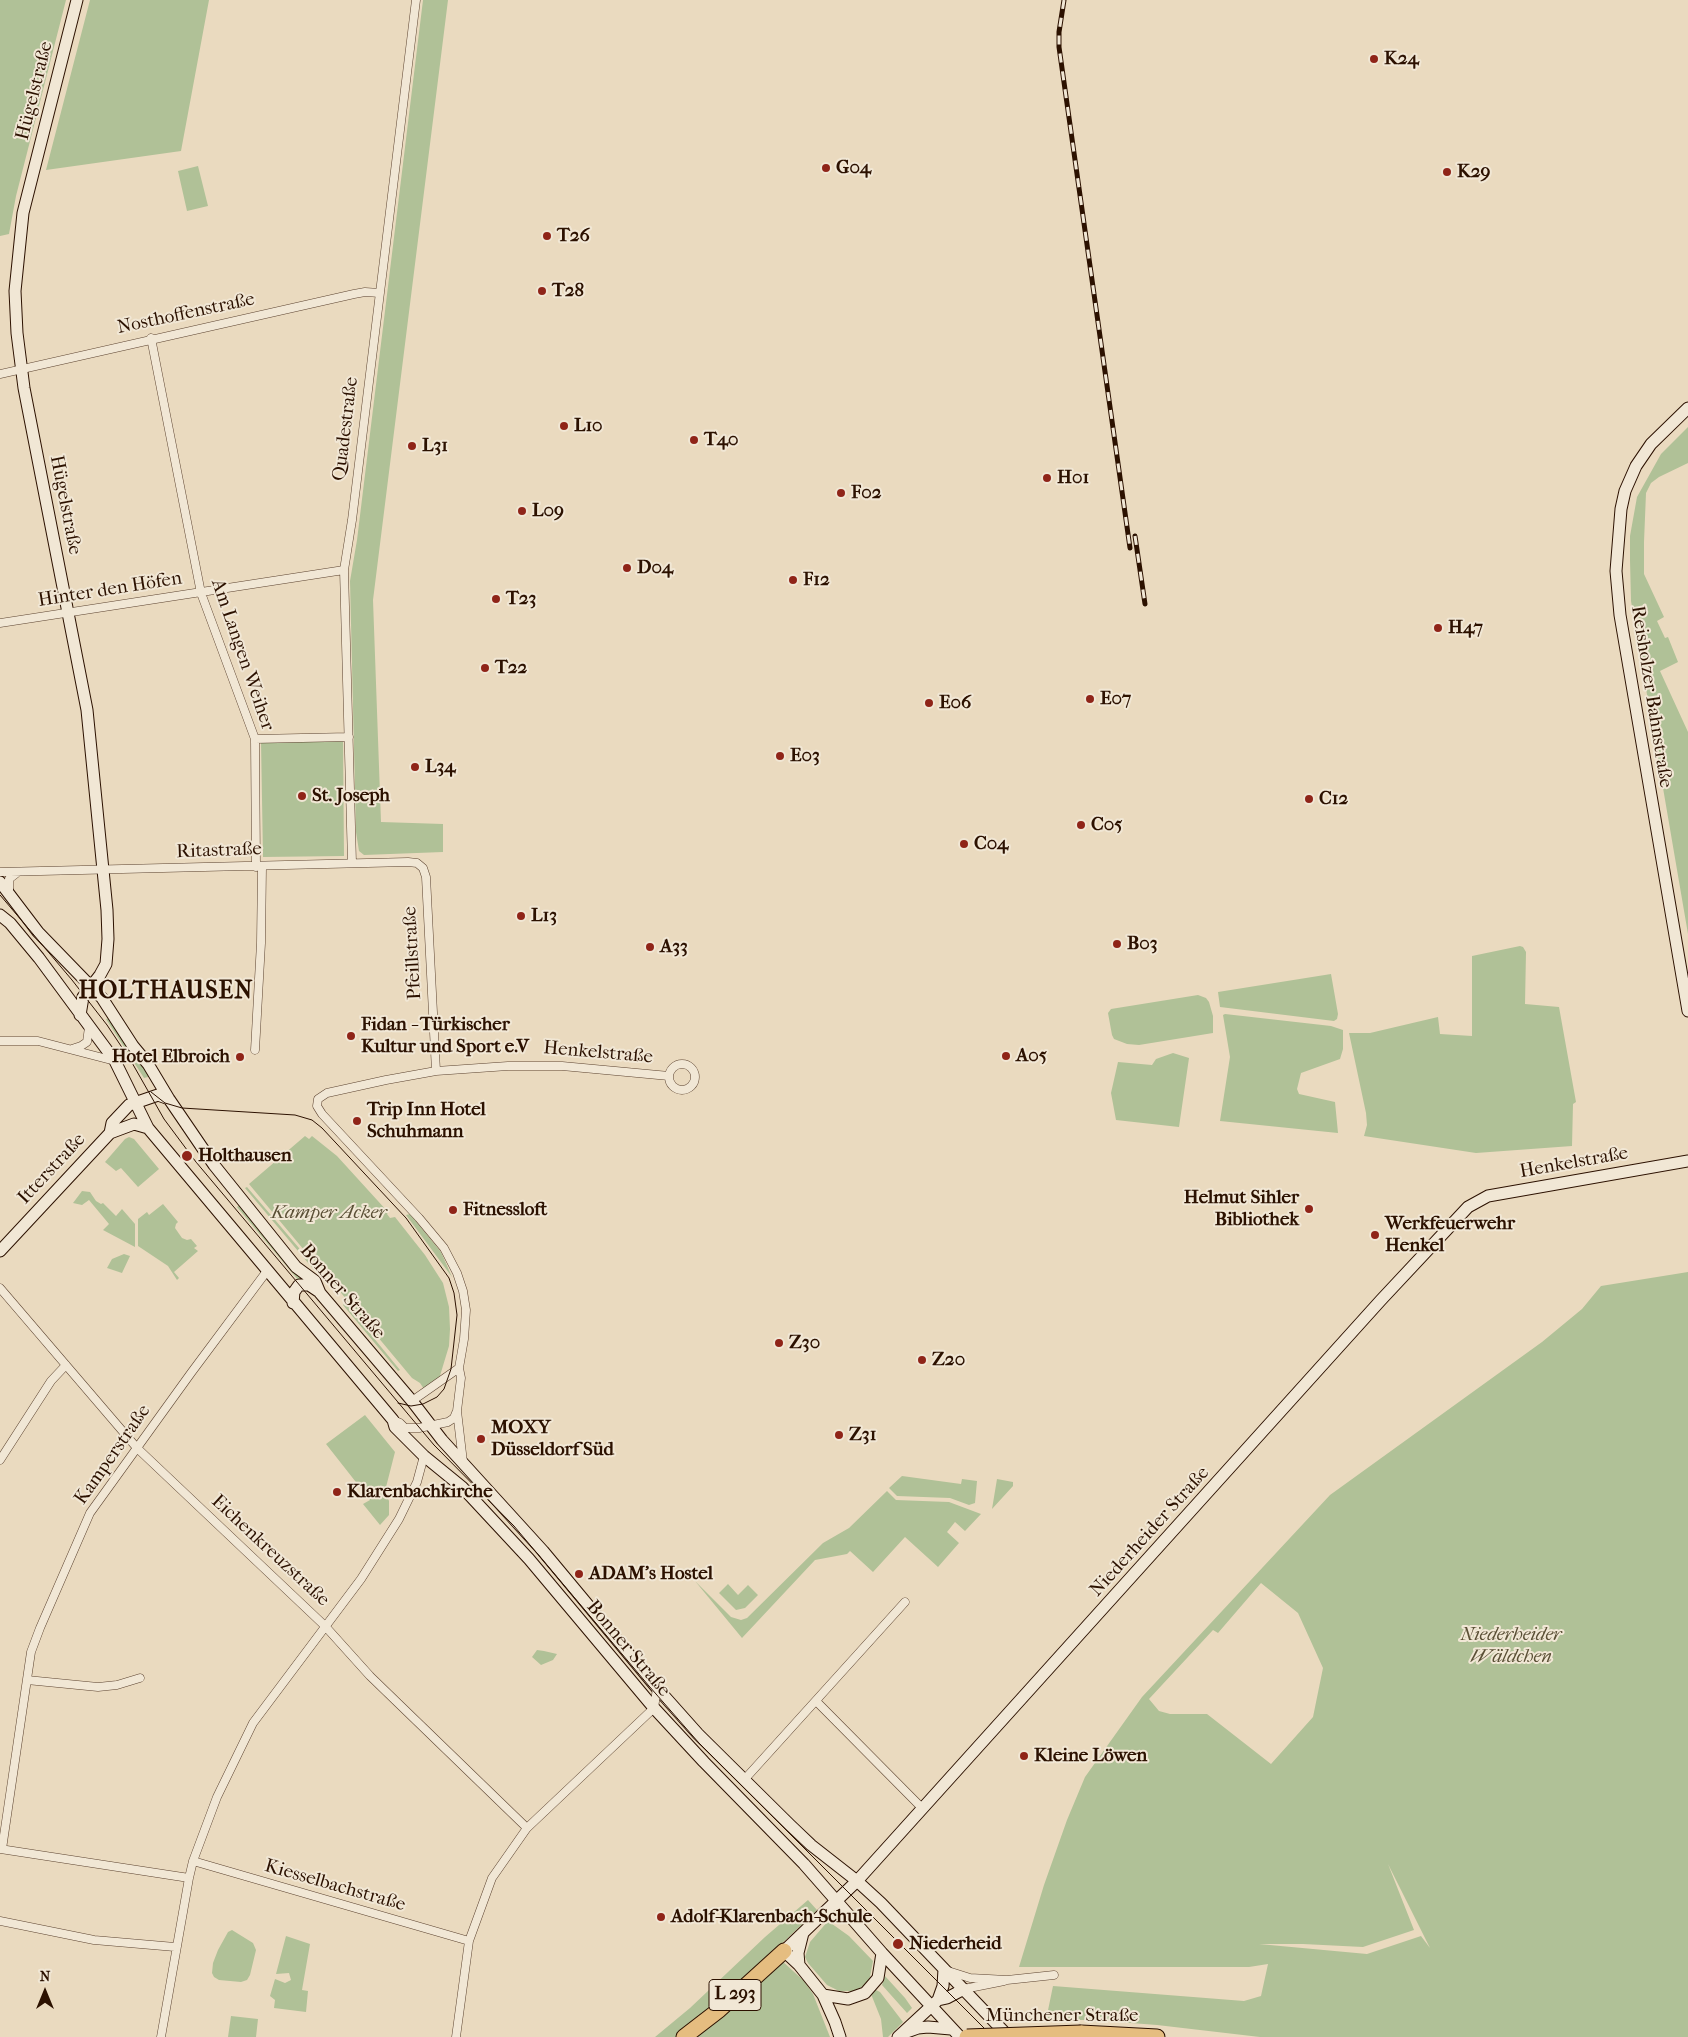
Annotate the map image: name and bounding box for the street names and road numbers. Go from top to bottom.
street label: Hügelstraße [12,39,58,143]
street label: Nosthoffenstraße [115,288,257,340]
street label: Quadestraße [328,376,364,482]
street label: Hügelstraße [44,453,86,557]
street label: Hinter den Höfen [36,567,184,613]
street label: Am Langen Weiher [205,576,279,734]
street label: Reisholzer Bahnstraße [1625,604,1677,790]
street label: Ritastraße [176,838,262,864]
street label: Pfeillstraße [399,906,427,1000]
street label: Henkelstraße [542,1037,654,1069]
street label: Itterstraße [13,1129,91,1209]
street label: Henkelstraße [1518,1142,1630,1184]
street label: Bonner Straße [294,1240,390,1344]
street label: Kamperstraße [70,1401,156,1509]
street label: Niederheider Straße [1086,1462,1214,1602]
street label: Eichenkreuzstraße [206,1490,334,1612]
street label: Bonner Straße [581,1596,675,1702]
street label: Kiesselbachstraße [262,1855,408,1917]
road number: L 293 [709,1980,761,2010]
street label: Münchener Straße [986,2005,1138,2027]

